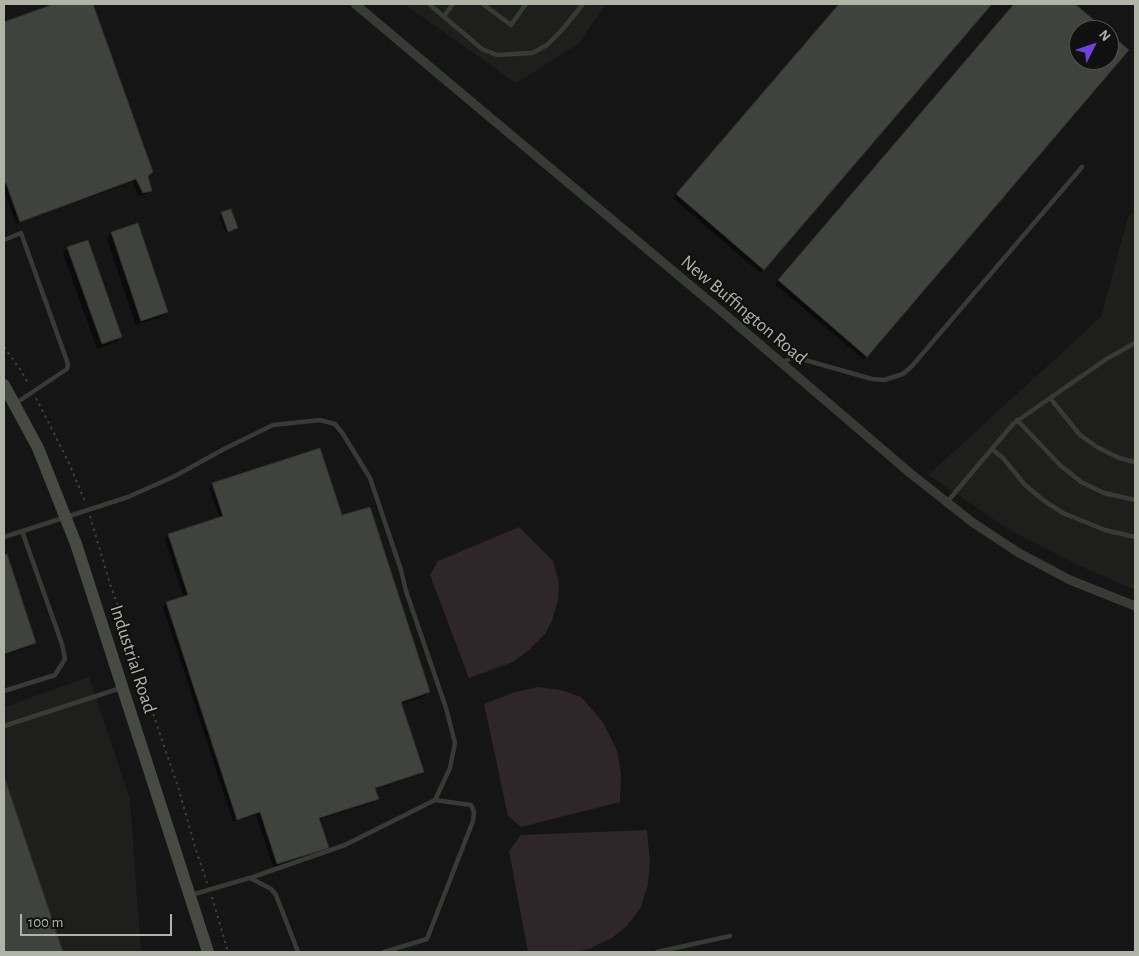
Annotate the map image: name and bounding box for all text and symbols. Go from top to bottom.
north arrow [1069,20,1119,70]
text: N [1096,28,1113,44]
street label: New Buffington Road [676,250,812,370]
street label: Industrial Road [105,602,161,716]
scale bar [22,904,175,936]
text: 100 m [28,915,63,930]

